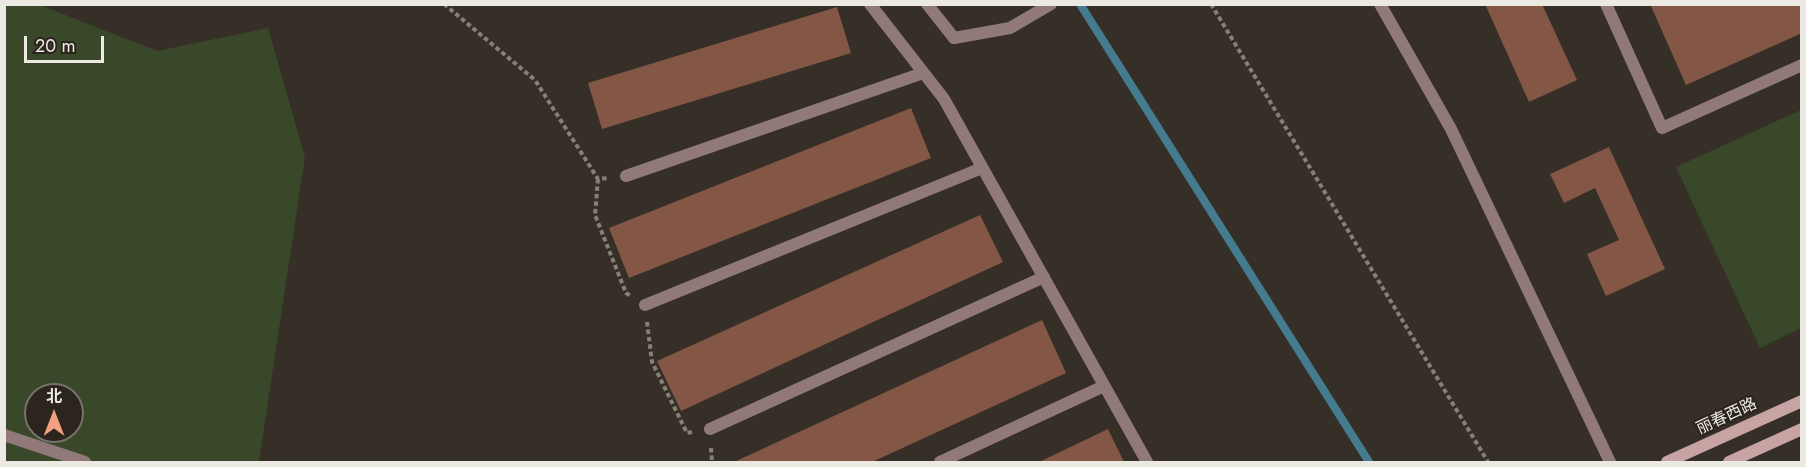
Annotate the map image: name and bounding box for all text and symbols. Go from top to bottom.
scale bar [27,24,106,62]
text: 20 m [35,33,75,59]
north arrow [24,383,84,443]
text: 北 [46,385,62,408]
street label: 丽春西路 [1694,395,1760,439]

